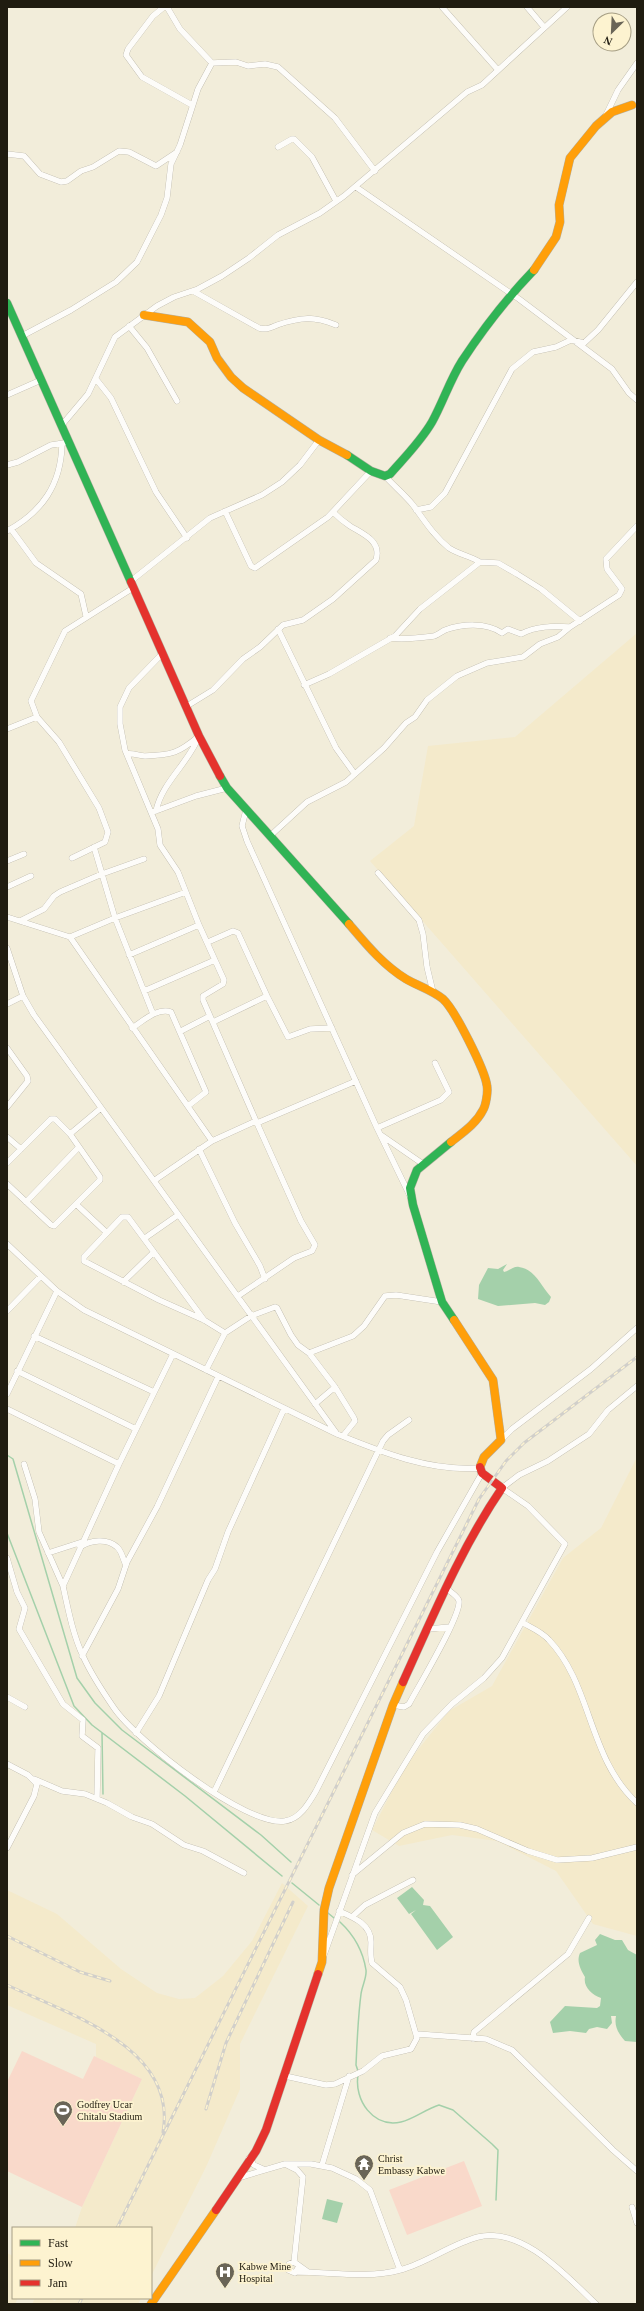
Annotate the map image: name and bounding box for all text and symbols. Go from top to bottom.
north arrow [592,12,632,52]
text: N [602,34,614,48]
sports icon: Godfrey Ucar Chitalu Stadium [52,2099,74,2127]
place label: Godfrey Ucar Chitalu Stadium [77,2099,143,2122]
temple icon: Christ Embassy Kabwe [353,2153,375,2181]
place label: Christ Embassy Kabwe [378,2153,445,2176]
legend [12,2227,152,2299]
text: Fast [48,2236,69,2250]
text: Slow [48,2256,73,2270]
hospital icon: Kabwe Mine Hospital [214,2261,236,2289]
place label: Kabwe Mine Hospital [239,2261,291,2284]
text: Jam [48,2276,68,2290]

